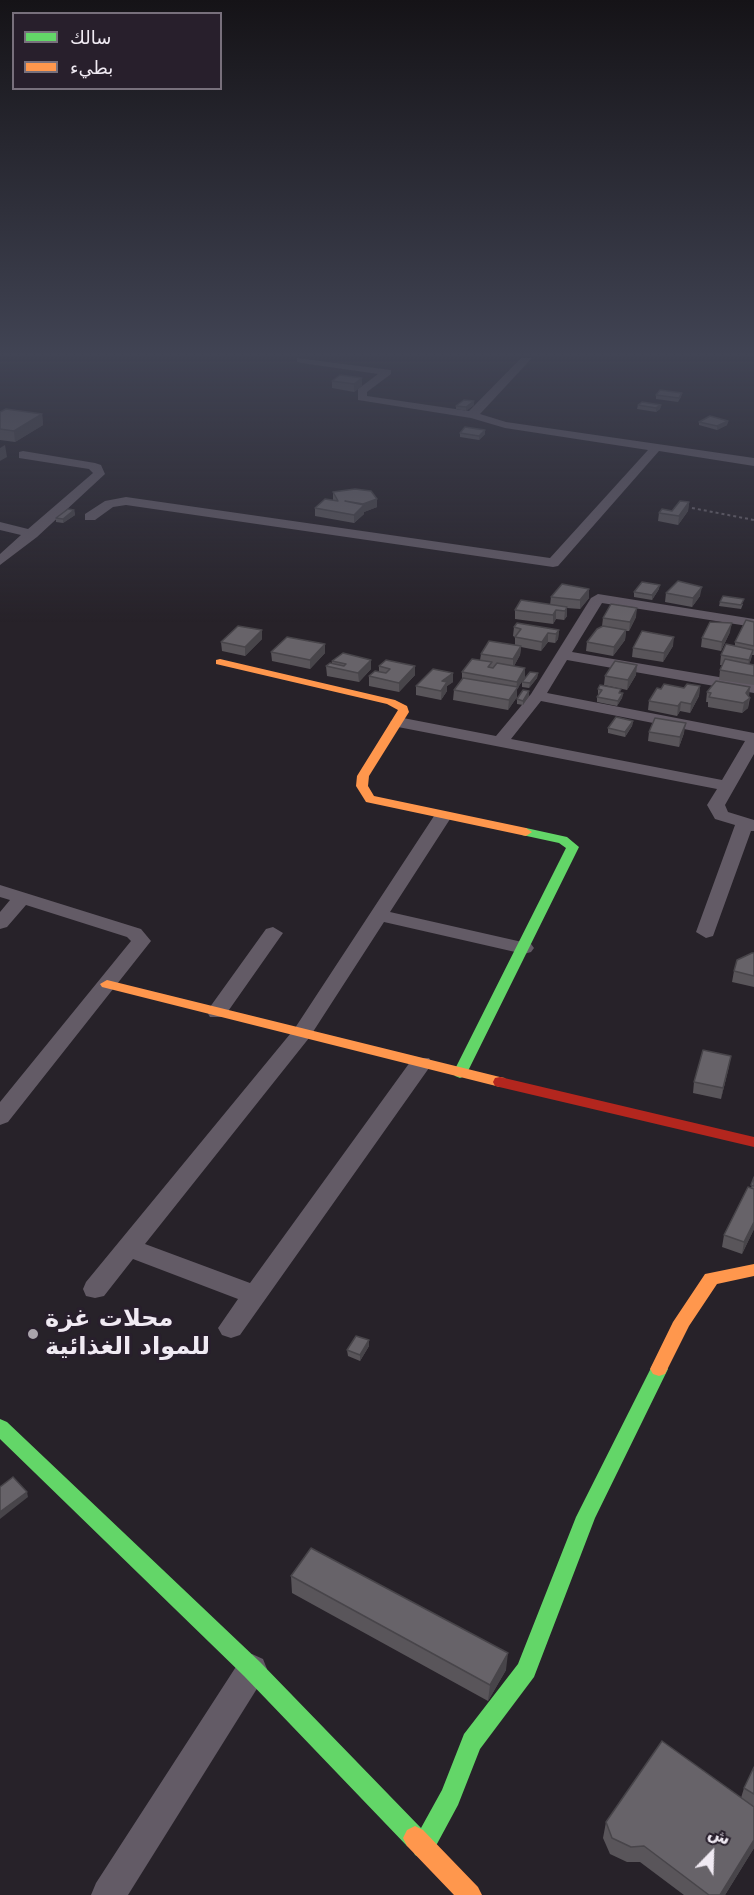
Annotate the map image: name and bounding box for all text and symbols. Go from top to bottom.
legend [12,12,222,90]
text: سالك [70,27,111,48]
text: بطيء [70,57,113,78]
place label: محلات غزة للمواد الغذائية [45,1306,210,1362]
marker: محلات غزة للمواد الغذائية [26,1327,40,1341]
north arrow [682,1823,742,1883]
text: ش [705,1823,733,1849]

